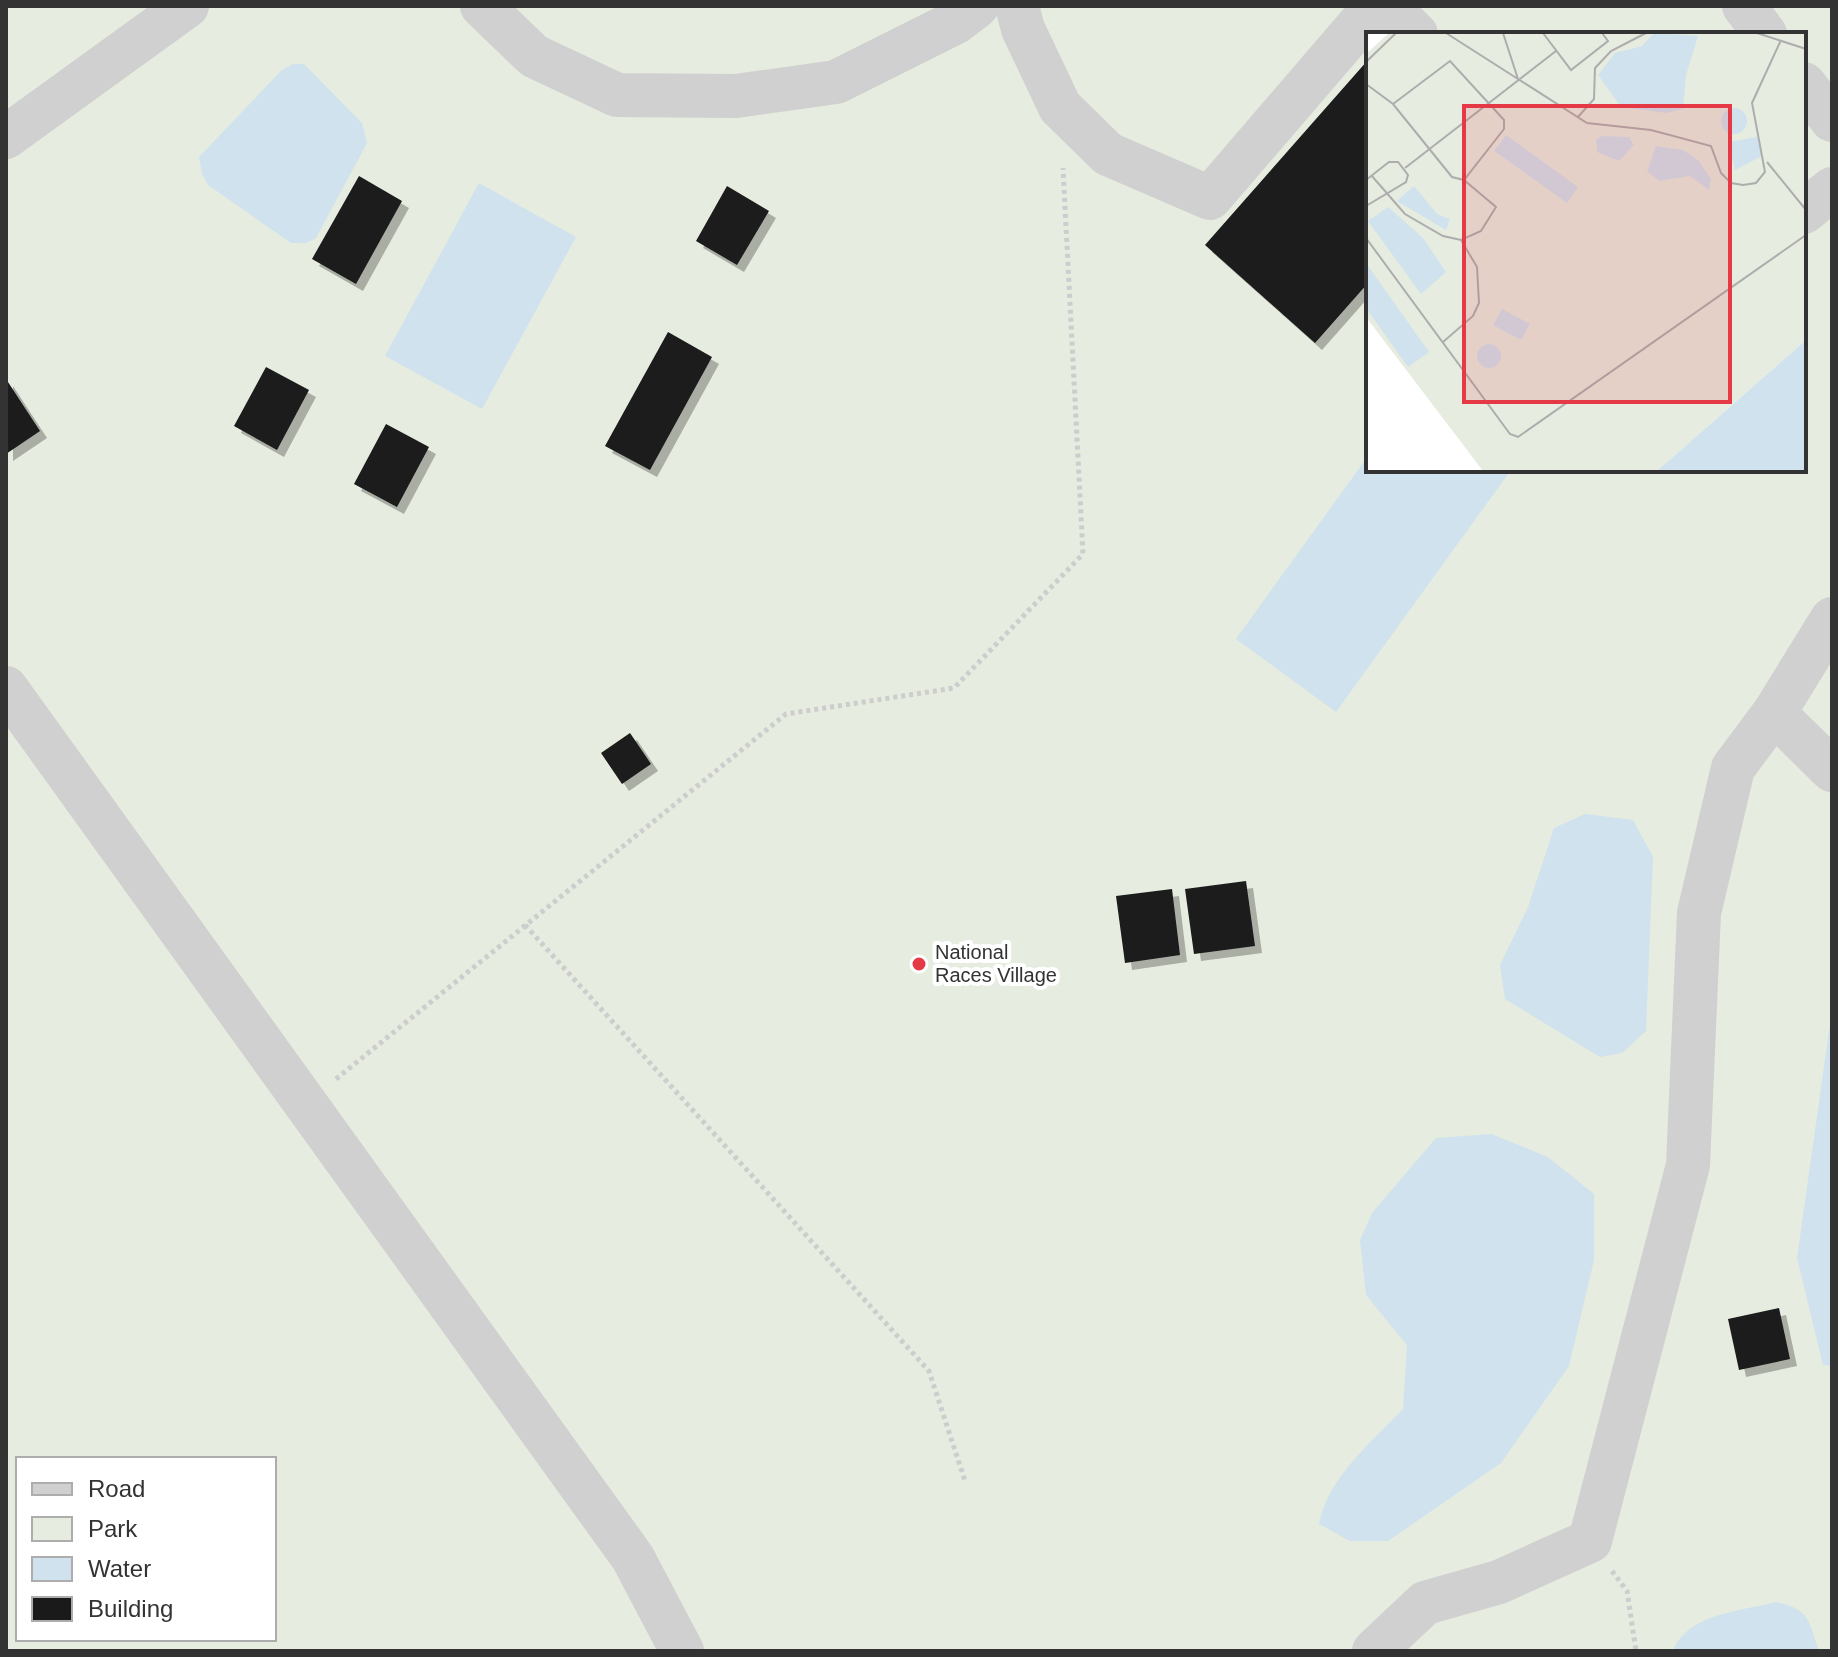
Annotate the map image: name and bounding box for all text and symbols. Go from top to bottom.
inset map [1366,32,1806,472]
place label: National Races Village [935,941,1057,986]
marker: National Races Village [910,955,928,973]
legend [16,1457,276,1641]
text: Road [88,1475,145,1502]
text: Park [88,1515,138,1542]
text: Water [88,1555,151,1582]
text: Building [88,1595,173,1622]

